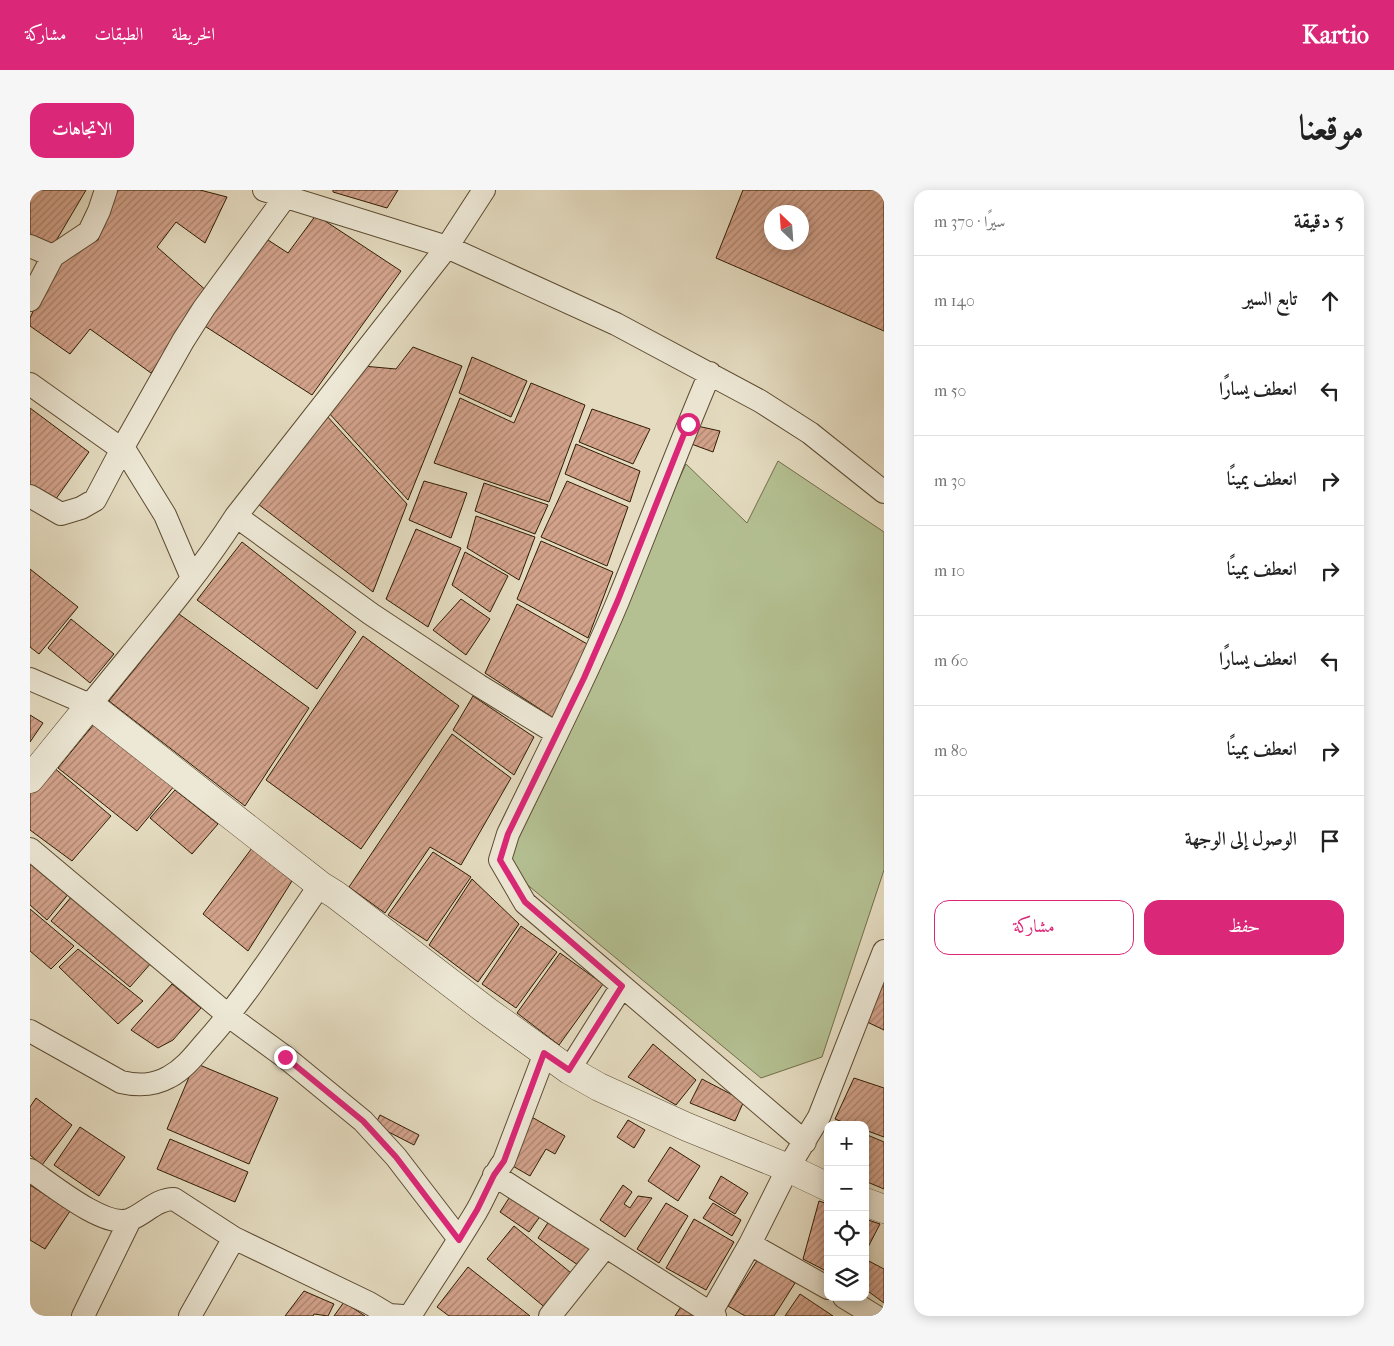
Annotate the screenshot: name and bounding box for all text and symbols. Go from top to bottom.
text: Kartio [1302,21,1369,49]
text: مشاركة [25,24,66,45]
text: الطبقات [94,24,143,45]
text: الخريطة [171,24,215,45]
button: الاتجاهات [30,103,134,158]
text: موقعنا [1299,107,1364,148]
north arrow [764,205,809,250]
text: 5 دقيقة [1294,209,1344,233]
text: سيرًا · 370 m [934,212,1005,231]
icon: ahead [1316,287,1344,315]
text: تابع السير [1243,288,1297,310]
text: 140 m [934,291,975,310]
icon: left [1316,377,1344,405]
text: انعطف يسارًا [1219,378,1297,400]
text: 50 m [934,381,966,400]
route start [677,413,700,436]
icon: right [1316,467,1344,495]
text: انعطف يمينًا [1227,468,1297,490]
text: 30 m [934,471,966,490]
icon: right [1316,557,1344,585]
text: انعطف يمينًا [1227,558,1297,580]
text: 10 m [934,561,965,580]
icon: left [1316,647,1344,675]
text: انعطف يسارًا [1219,648,1297,670]
text: 60 m [934,651,968,670]
icon: right [1316,737,1344,765]
text: انعطف يمينًا [1227,738,1297,760]
text: 80 m [934,741,968,760]
icon: arrive [1316,827,1344,855]
text: الوصول إلى الوجهة [1185,828,1297,850]
button: مشاركة [934,900,1134,955]
button: حفظ [1144,900,1344,955]
route end [274,1046,297,1069]
map controls [824,1121,869,1301]
button: + [824,1121,869,1166]
button: − [824,1166,869,1211]
button: locate [824,1211,869,1256]
button: layers [824,1256,869,1301]

